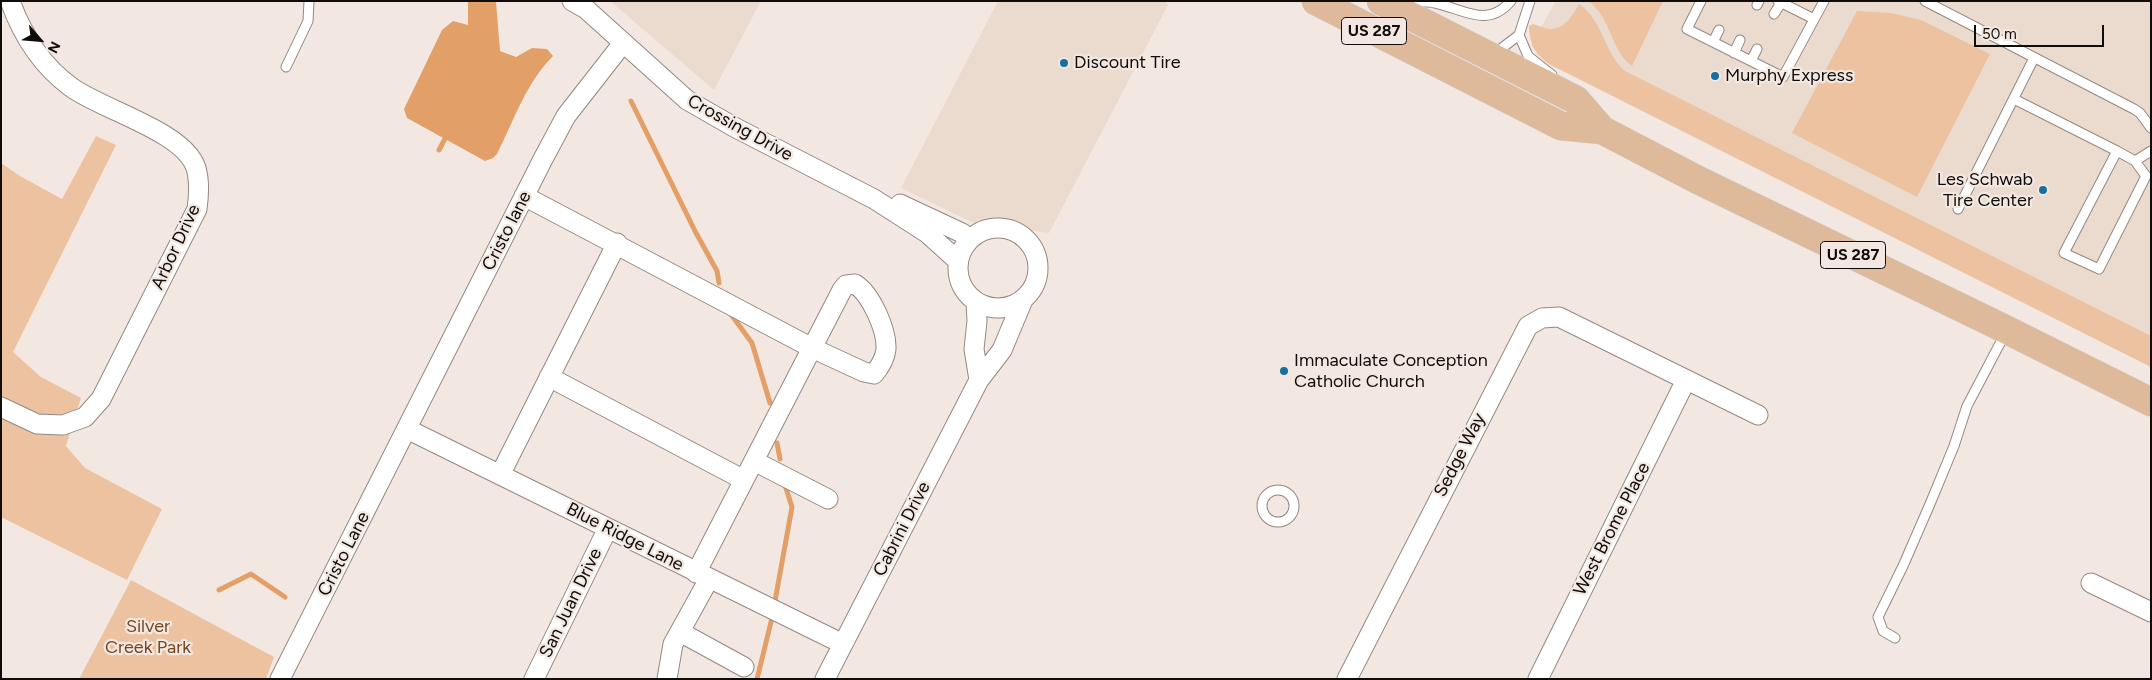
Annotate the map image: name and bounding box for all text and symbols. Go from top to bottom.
north arrow [15,15,65,65]
scale bar [1977,15,2107,47]
road number: US 287 [1342,18,1406,44]
text: 50 m [1982,25,2017,43]
text: N [44,38,64,56]
place label: Discount Tire [1074,52,1180,74]
marker: Discount Tire [1058,57,1070,69]
place label: Murphy Express [1725,65,1853,87]
marker: Murphy Express [1709,70,1721,82]
street label: Crossing Drive [684,90,796,166]
place label: Les Schwab Tire Center [1937,169,2033,212]
marker: Les Schwab Tire Center [2037,184,2049,196]
street label: Cristo lane [478,188,536,274]
street label: Arbor Drive [147,201,205,293]
road number: US 287 [1820,242,1886,268]
place label: Immaculate Conception Catholic Church [1294,350,1488,392]
marker: Immaculate Conception Catholic Church [1278,365,1290,377]
street label: Sedge Way [1430,409,1490,501]
street label: West Brome Place [1569,459,1655,599]
street label: Cabrini Drive [869,478,935,580]
street label: Blue Ridge Lane [563,498,687,576]
street label: Cristo Lane [314,508,374,600]
street label: San Juan Drive [535,545,607,661]
park label: Silver Creek Park [105,616,191,659]

